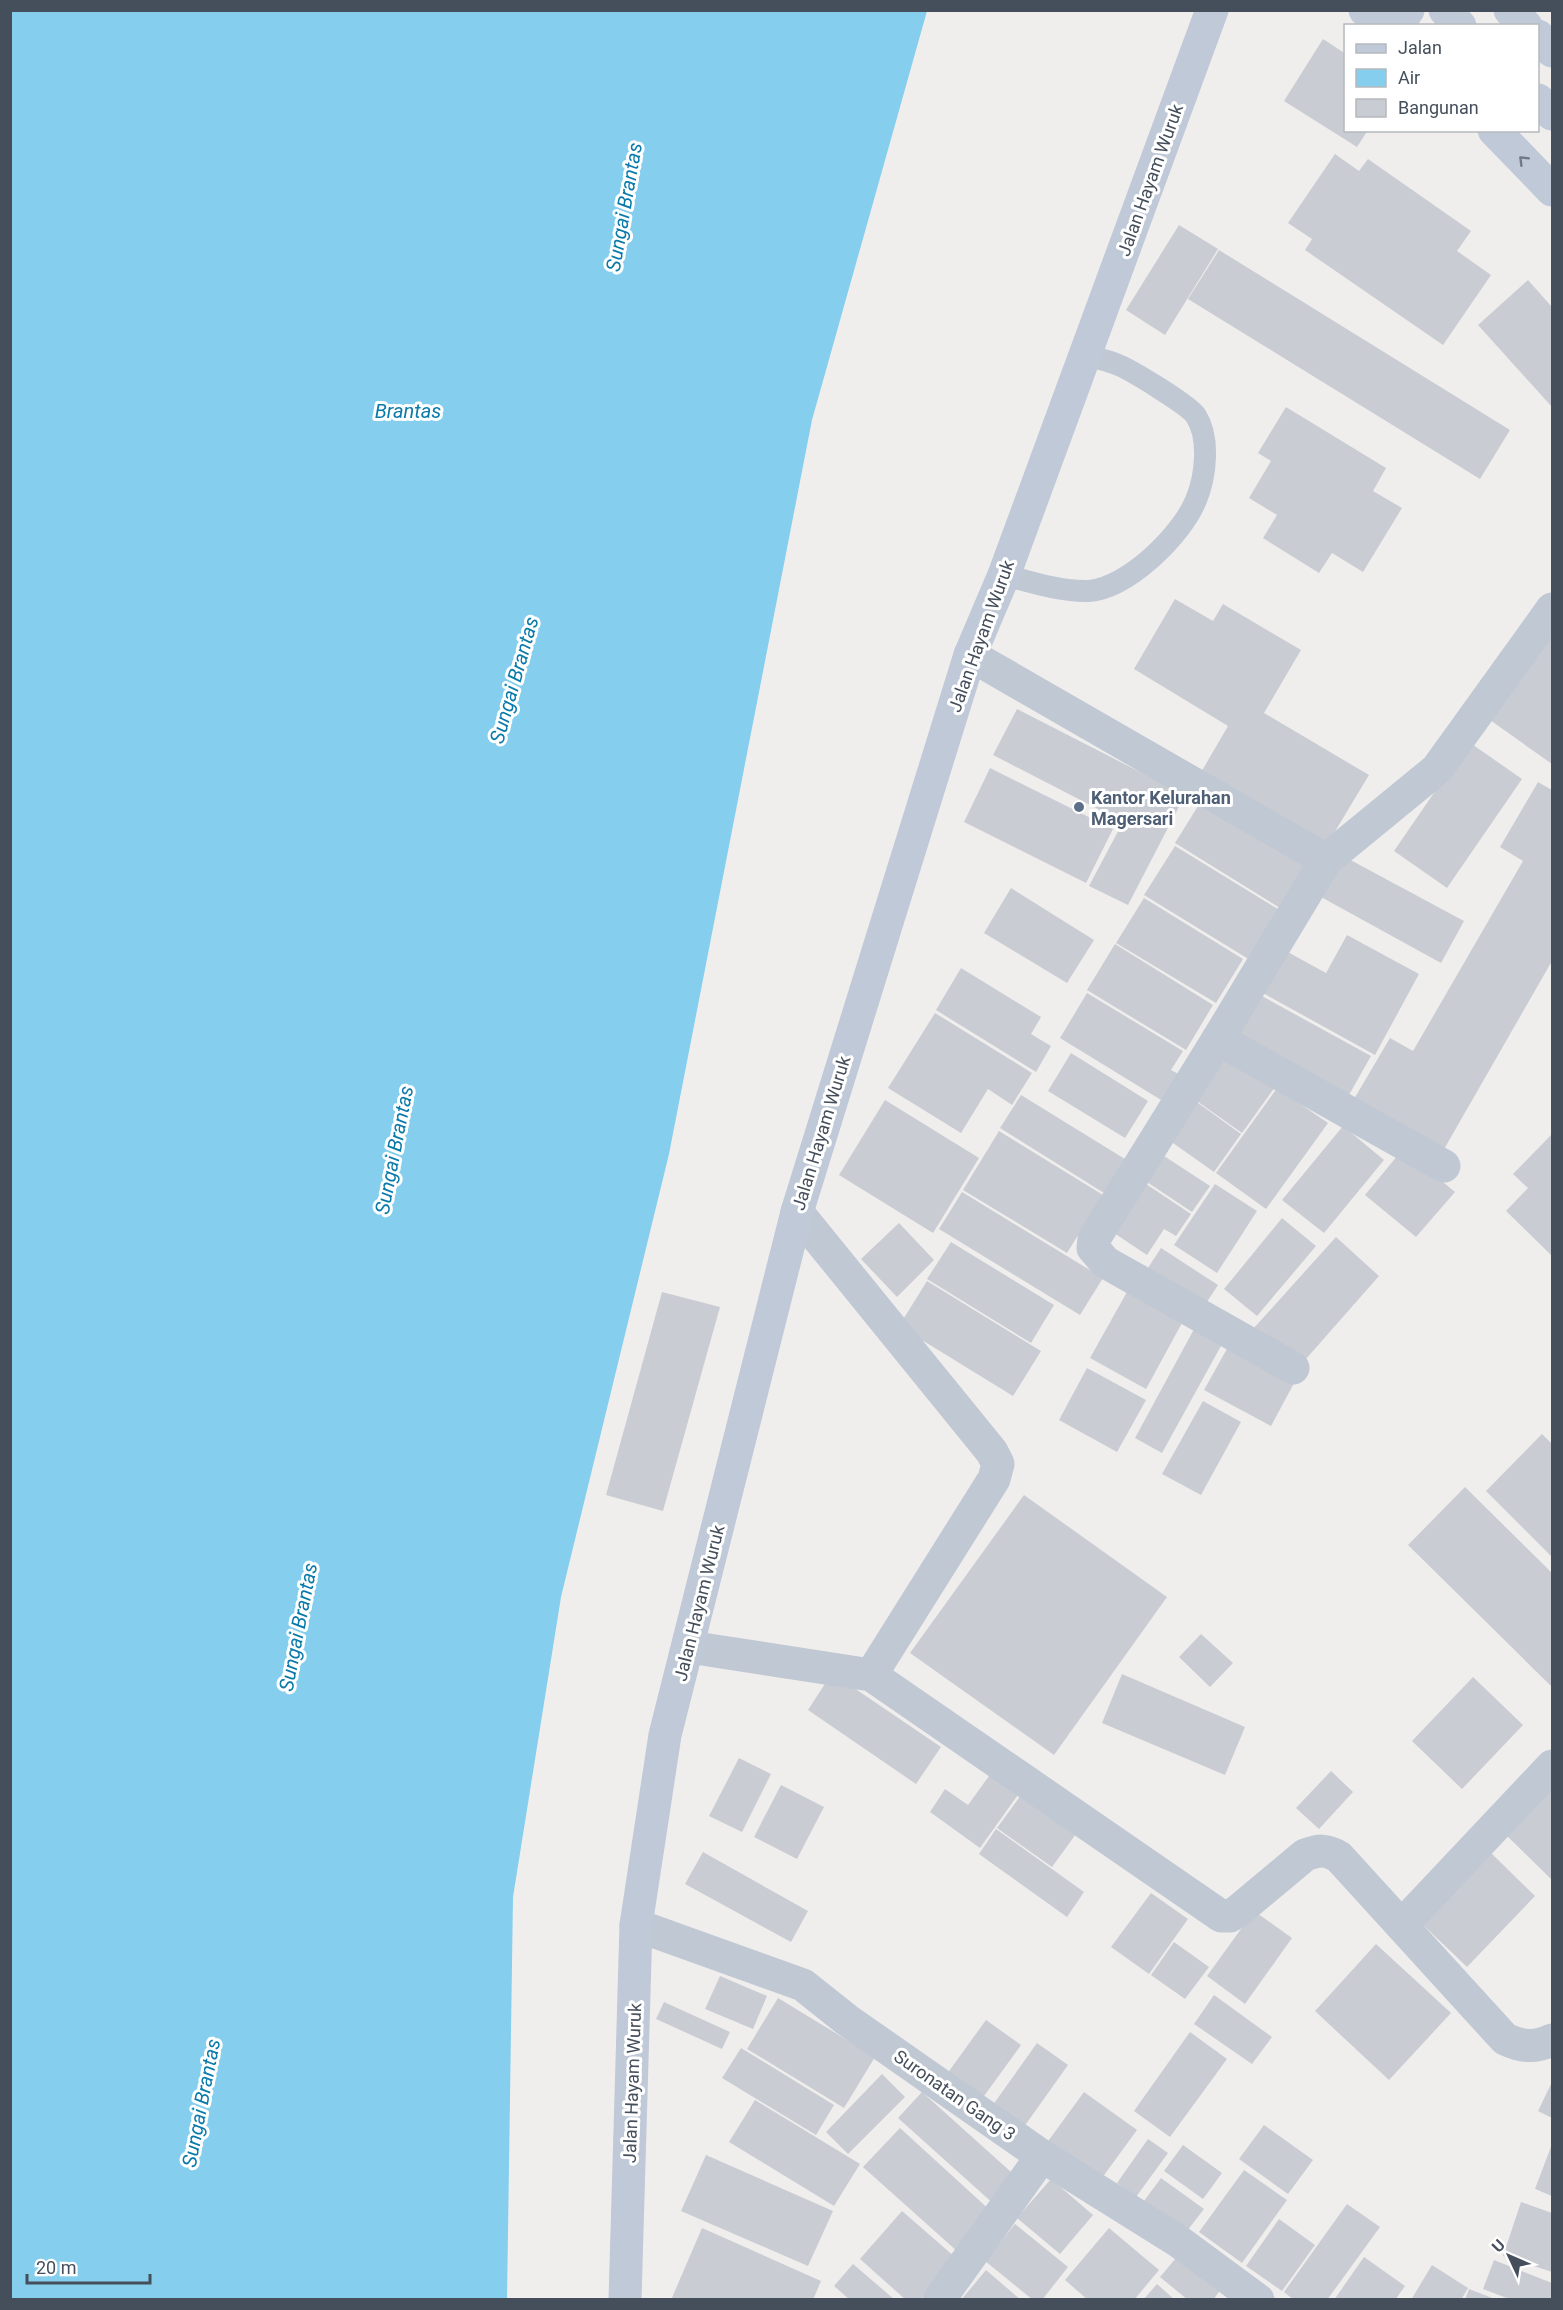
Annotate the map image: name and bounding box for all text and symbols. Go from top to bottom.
legend [1344,24,1539,132]
text: Jalan [1398,37,1442,58]
text: Air [1398,67,1420,88]
text: Bangunan [1398,97,1479,118]
street label: Jalan Hayam Wuruk [1113,100,1188,259]
water label: Sungai Brantas [601,141,647,273]
one-way arrow [1519,157,1530,167]
water label: Brantas [375,399,441,423]
street label: Jalan Hayam Wuruk [944,556,1019,715]
water label: Sungai Brantas [484,614,544,746]
place label: Kantor Kelurahan Magersari [1091,787,1231,829]
marker: Kantor Kelurahan Magersari [1072,800,1086,814]
street label: Jalan Hayam Wuruk [788,1053,855,1213]
water label: Sungai Brantas [370,1084,418,1216]
street label: Jalan Hayam Wuruk [669,1522,729,1683]
water label: Sungai Brantas [274,1561,322,1693]
street label: Jalan Hayam Wuruk [619,2002,645,2163]
water label: Sungai Brantas [177,2037,225,2169]
street label: Suronatan Gang 3 [890,2045,1020,2145]
north arrow [1479,2226,1539,2286]
text: U [1488,2236,1509,2256]
scale bar [27,2247,150,2285]
text: 20 m [36,2257,76,2278]

